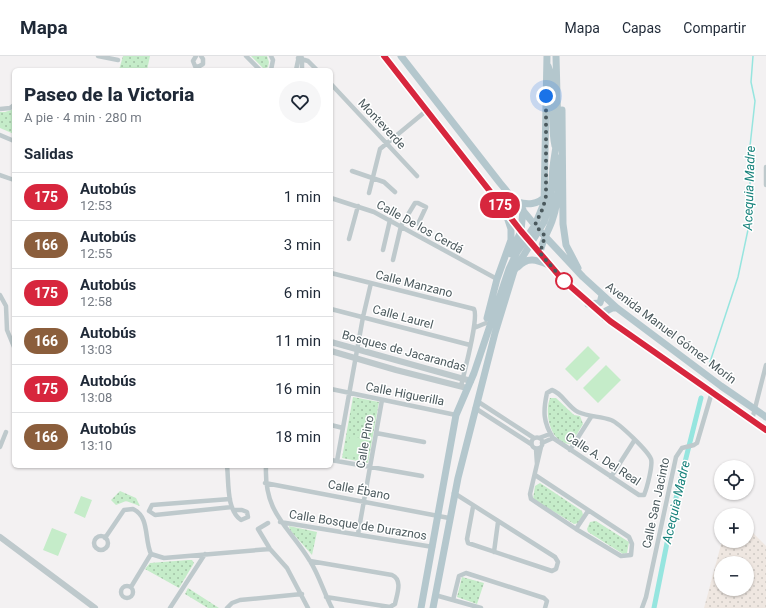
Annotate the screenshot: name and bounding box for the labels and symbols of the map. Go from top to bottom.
your location [536,86,556,106]
street label: Monteverde [355,96,409,152]
water label: Acequia Madre [740,145,758,232]
line badge: 175 [477,192,523,218]
street label: Calle De los Cerdá [374,197,466,257]
street label: Calle Manzano [374,268,454,300]
unlabelled marker [555,272,573,290]
street label: Avenida Manuel Gómez Morín [603,279,739,387]
street label: Calle Laurel [371,302,435,332]
street label: Bosques de Jacarandas [340,328,468,374]
street label: Calle Higuerilla [364,379,446,409]
street label: Calle Pino [353,414,377,470]
street label: Calle A. Del Real [563,429,643,489]
street label: Calle San Jacinto [640,456,672,550]
water label: Acequia Madre [659,459,693,546]
street label: Calle Ébano [327,476,392,503]
street label: Calle Bosque de Duraznos [288,507,428,543]

